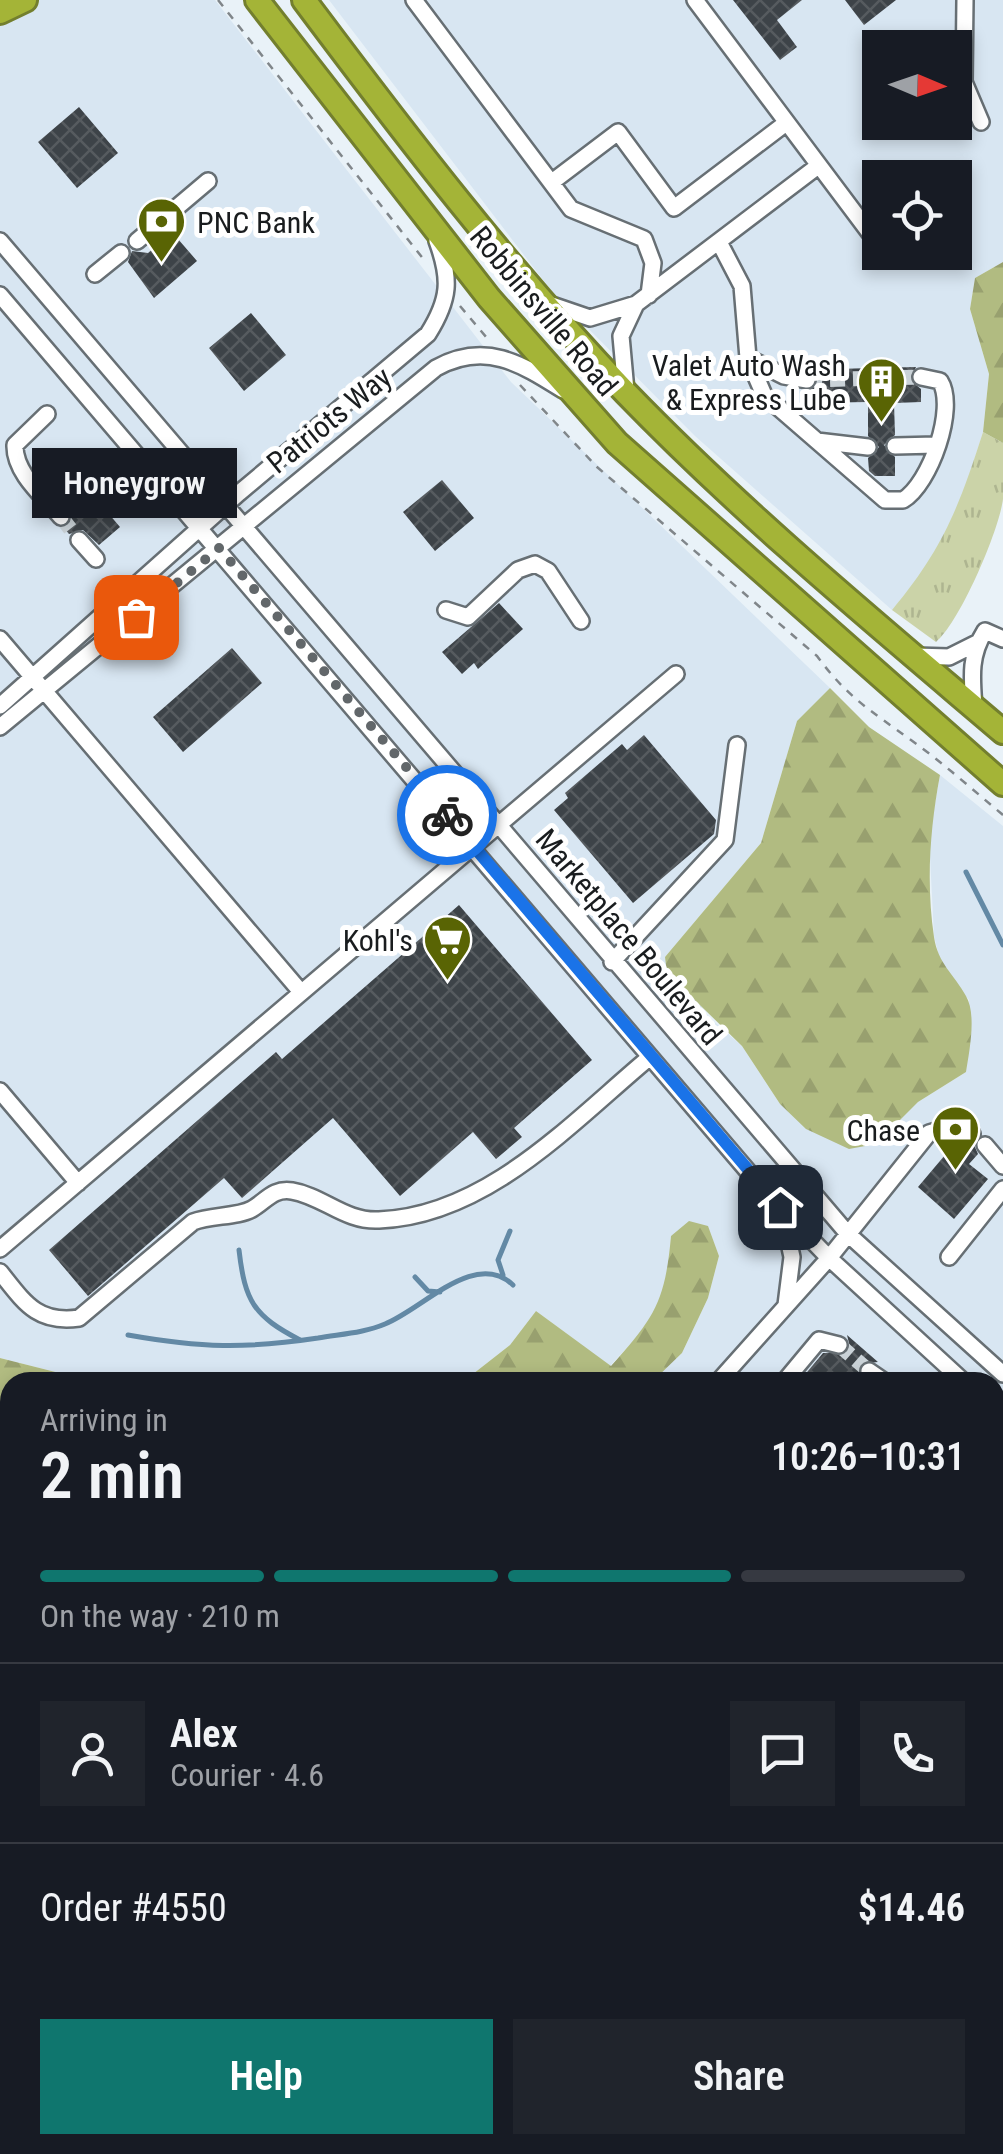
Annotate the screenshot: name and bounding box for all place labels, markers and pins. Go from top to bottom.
bank icon: PNC Bank [136,196,188,264]
place label: PNC Bank [197,205,315,240]
place label: Valet Auto Wash & Express Lube [652,348,846,417]
building icon: Valet Auto Wash & Express Lube [855,356,907,424]
callout: Honeygrow [34,447,238,517]
pin [94,575,179,660]
supermarket icon: Kohl's [422,914,474,982]
place label: Kohl's [343,923,413,958]
bank icon: Chase [929,1104,981,1172]
place label: Chase [846,1113,920,1148]
pin [738,1165,823,1250]

